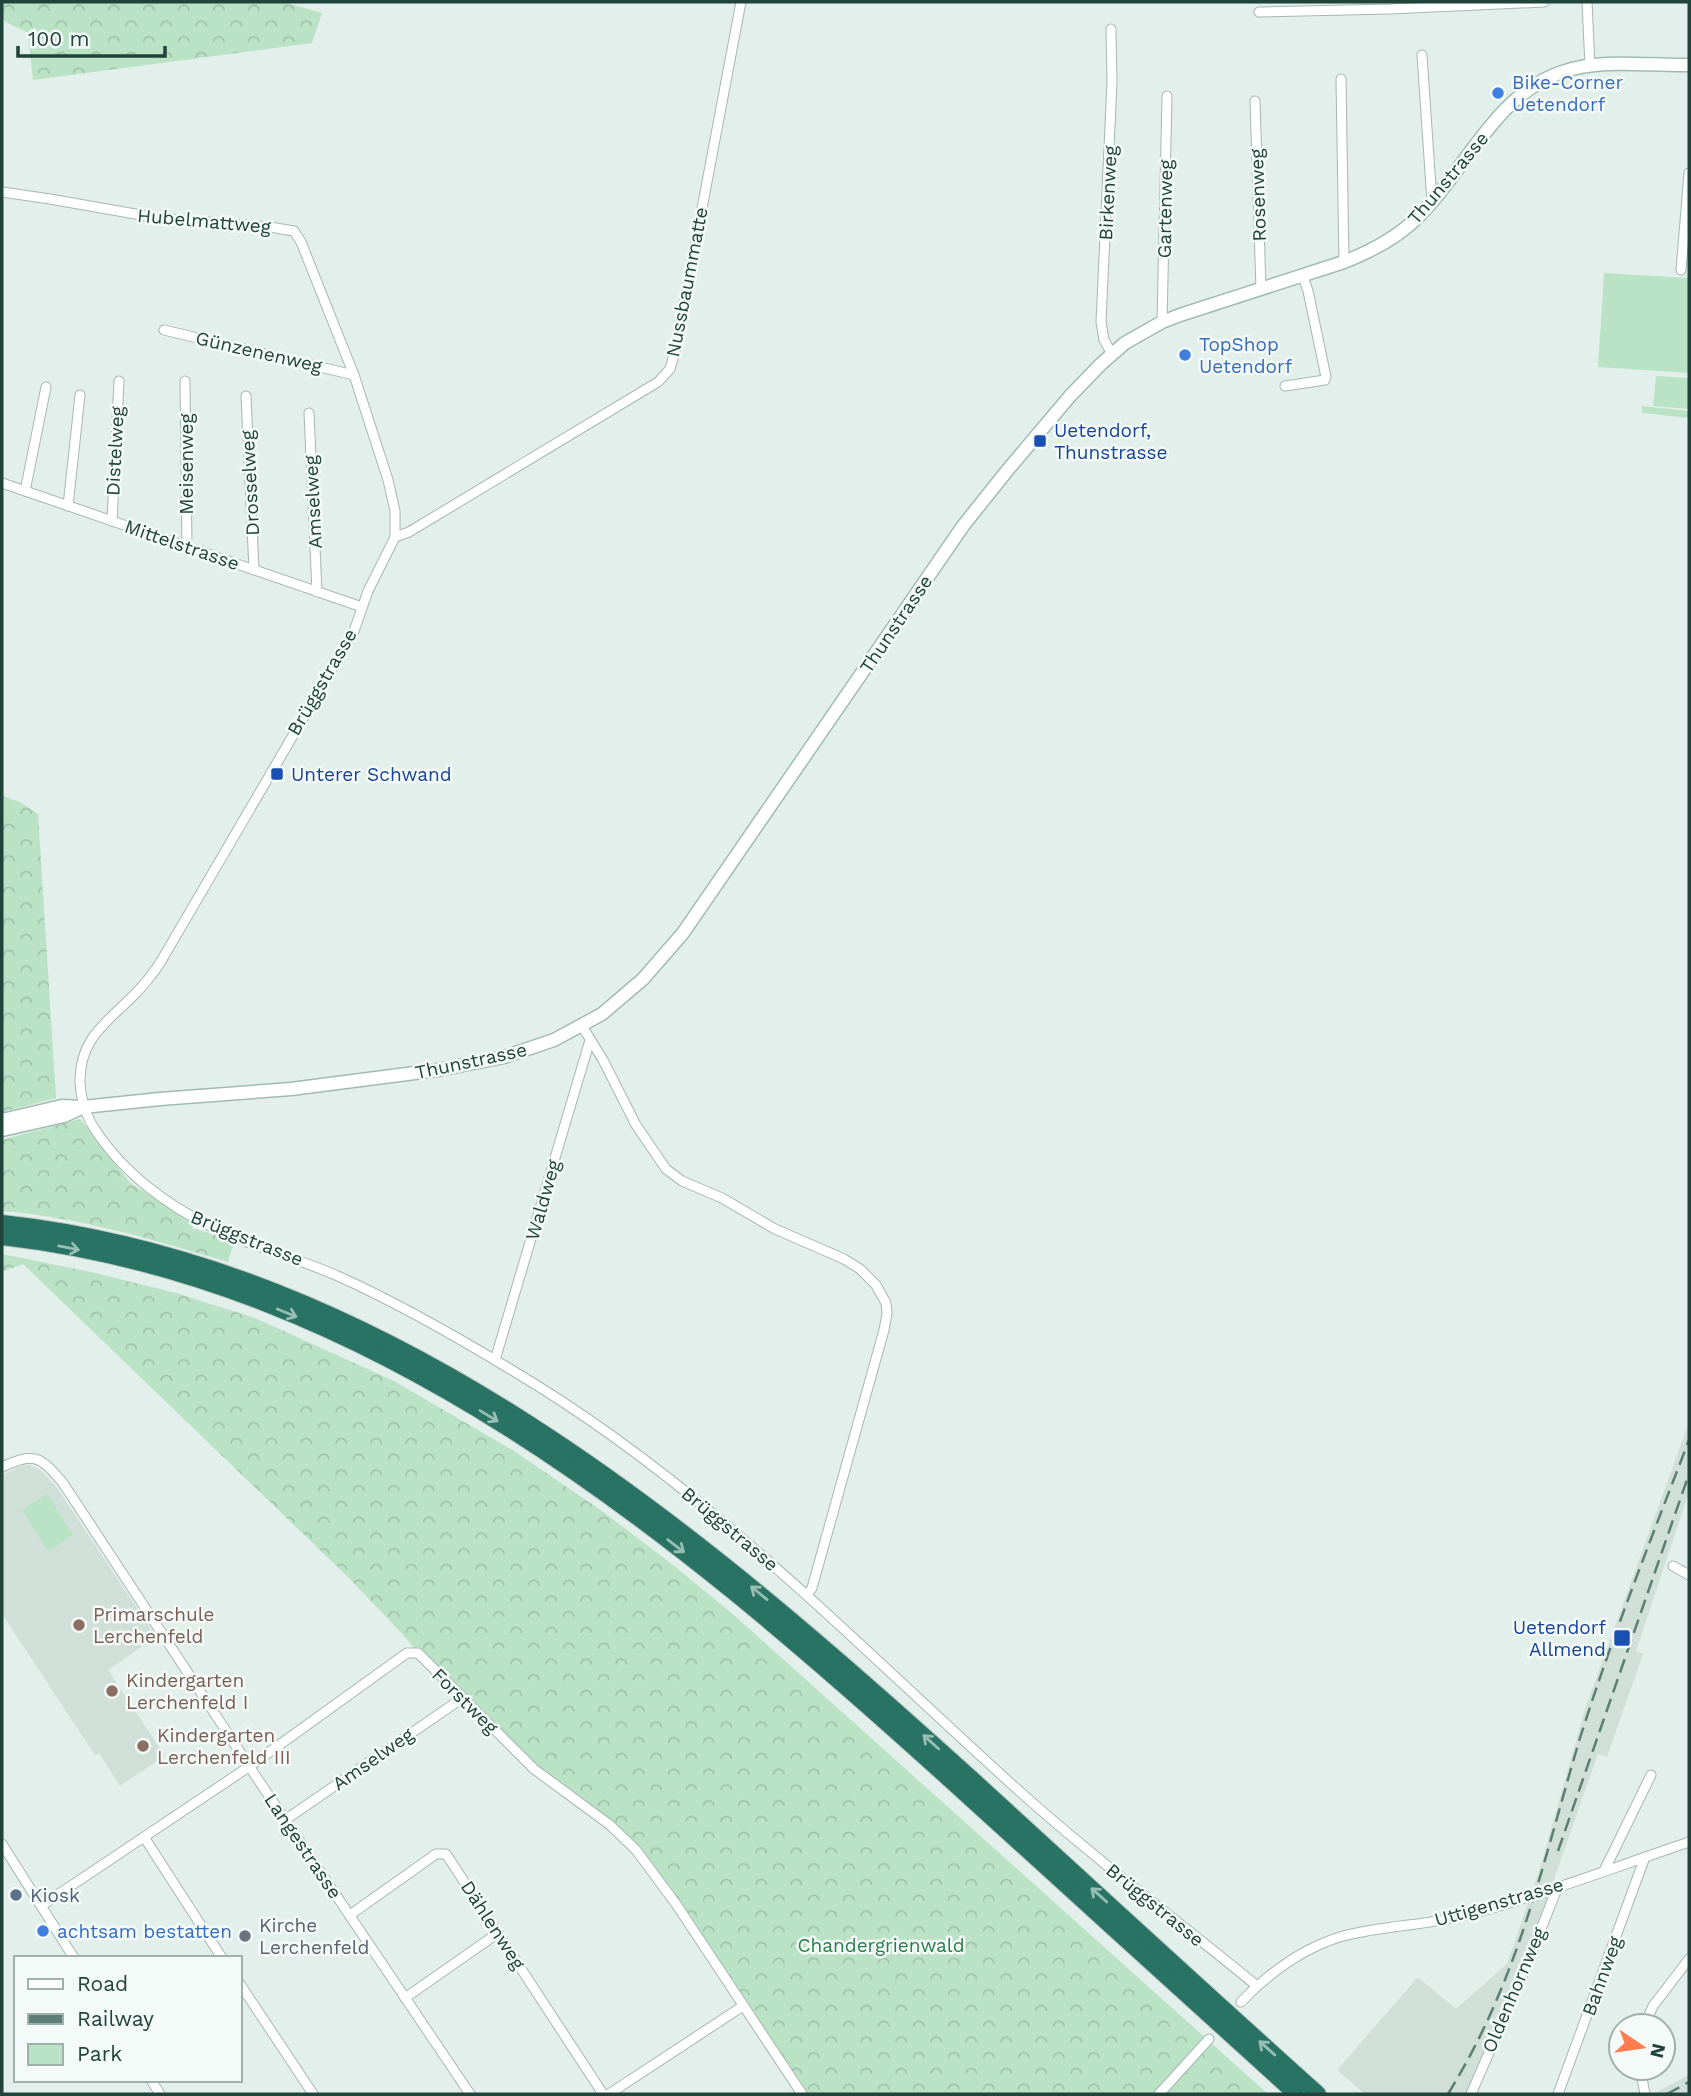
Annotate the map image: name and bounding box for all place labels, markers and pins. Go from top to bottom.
place label: Bike-Corner Uetendorf [1512,71,1623,116]
marker: Bike-Corner Uetendorf [1490,85,1506,101]
place label: TopShop Uetendorf [1199,333,1293,378]
marker: TopShop Uetendorf [1177,347,1193,363]
place label: Uetendorf, Thunstrasse [1054,419,1168,464]
marker: Uetendorf, Thunstrasse [1032,433,1048,449]
place label: Unterer Schwand [291,763,452,786]
marker: Unterer Schwand [269,766,285,782]
place label: Primarschule Lerchenfeld [93,1603,215,1648]
place label: Uetendorf Allmend [1513,1616,1607,1661]
marker: Primarschule Lerchenfeld [71,1617,87,1633]
marker: Uetendorf Allmend [1612,1628,1632,1648]
place label: Kindergarten Lerchenfeld I [126,1669,248,1714]
marker: Kindergarten Lerchenfeld I [104,1683,120,1699]
place label: Kindergarten Lerchenfeld III [157,1724,291,1769]
marker: Kindergarten Lerchenfeld III [135,1738,151,1754]
place label: Kiosk [30,1884,80,1907]
marker: Kiosk [8,1887,24,1903]
place label: Kirche Lerchenfeld [259,1914,369,1959]
place label: achtsam bestatten [57,1920,232,1943]
marker: achtsam bestatten [35,1923,51,1939]
marker: Kirche Lerchenfeld [237,1928,253,1944]

